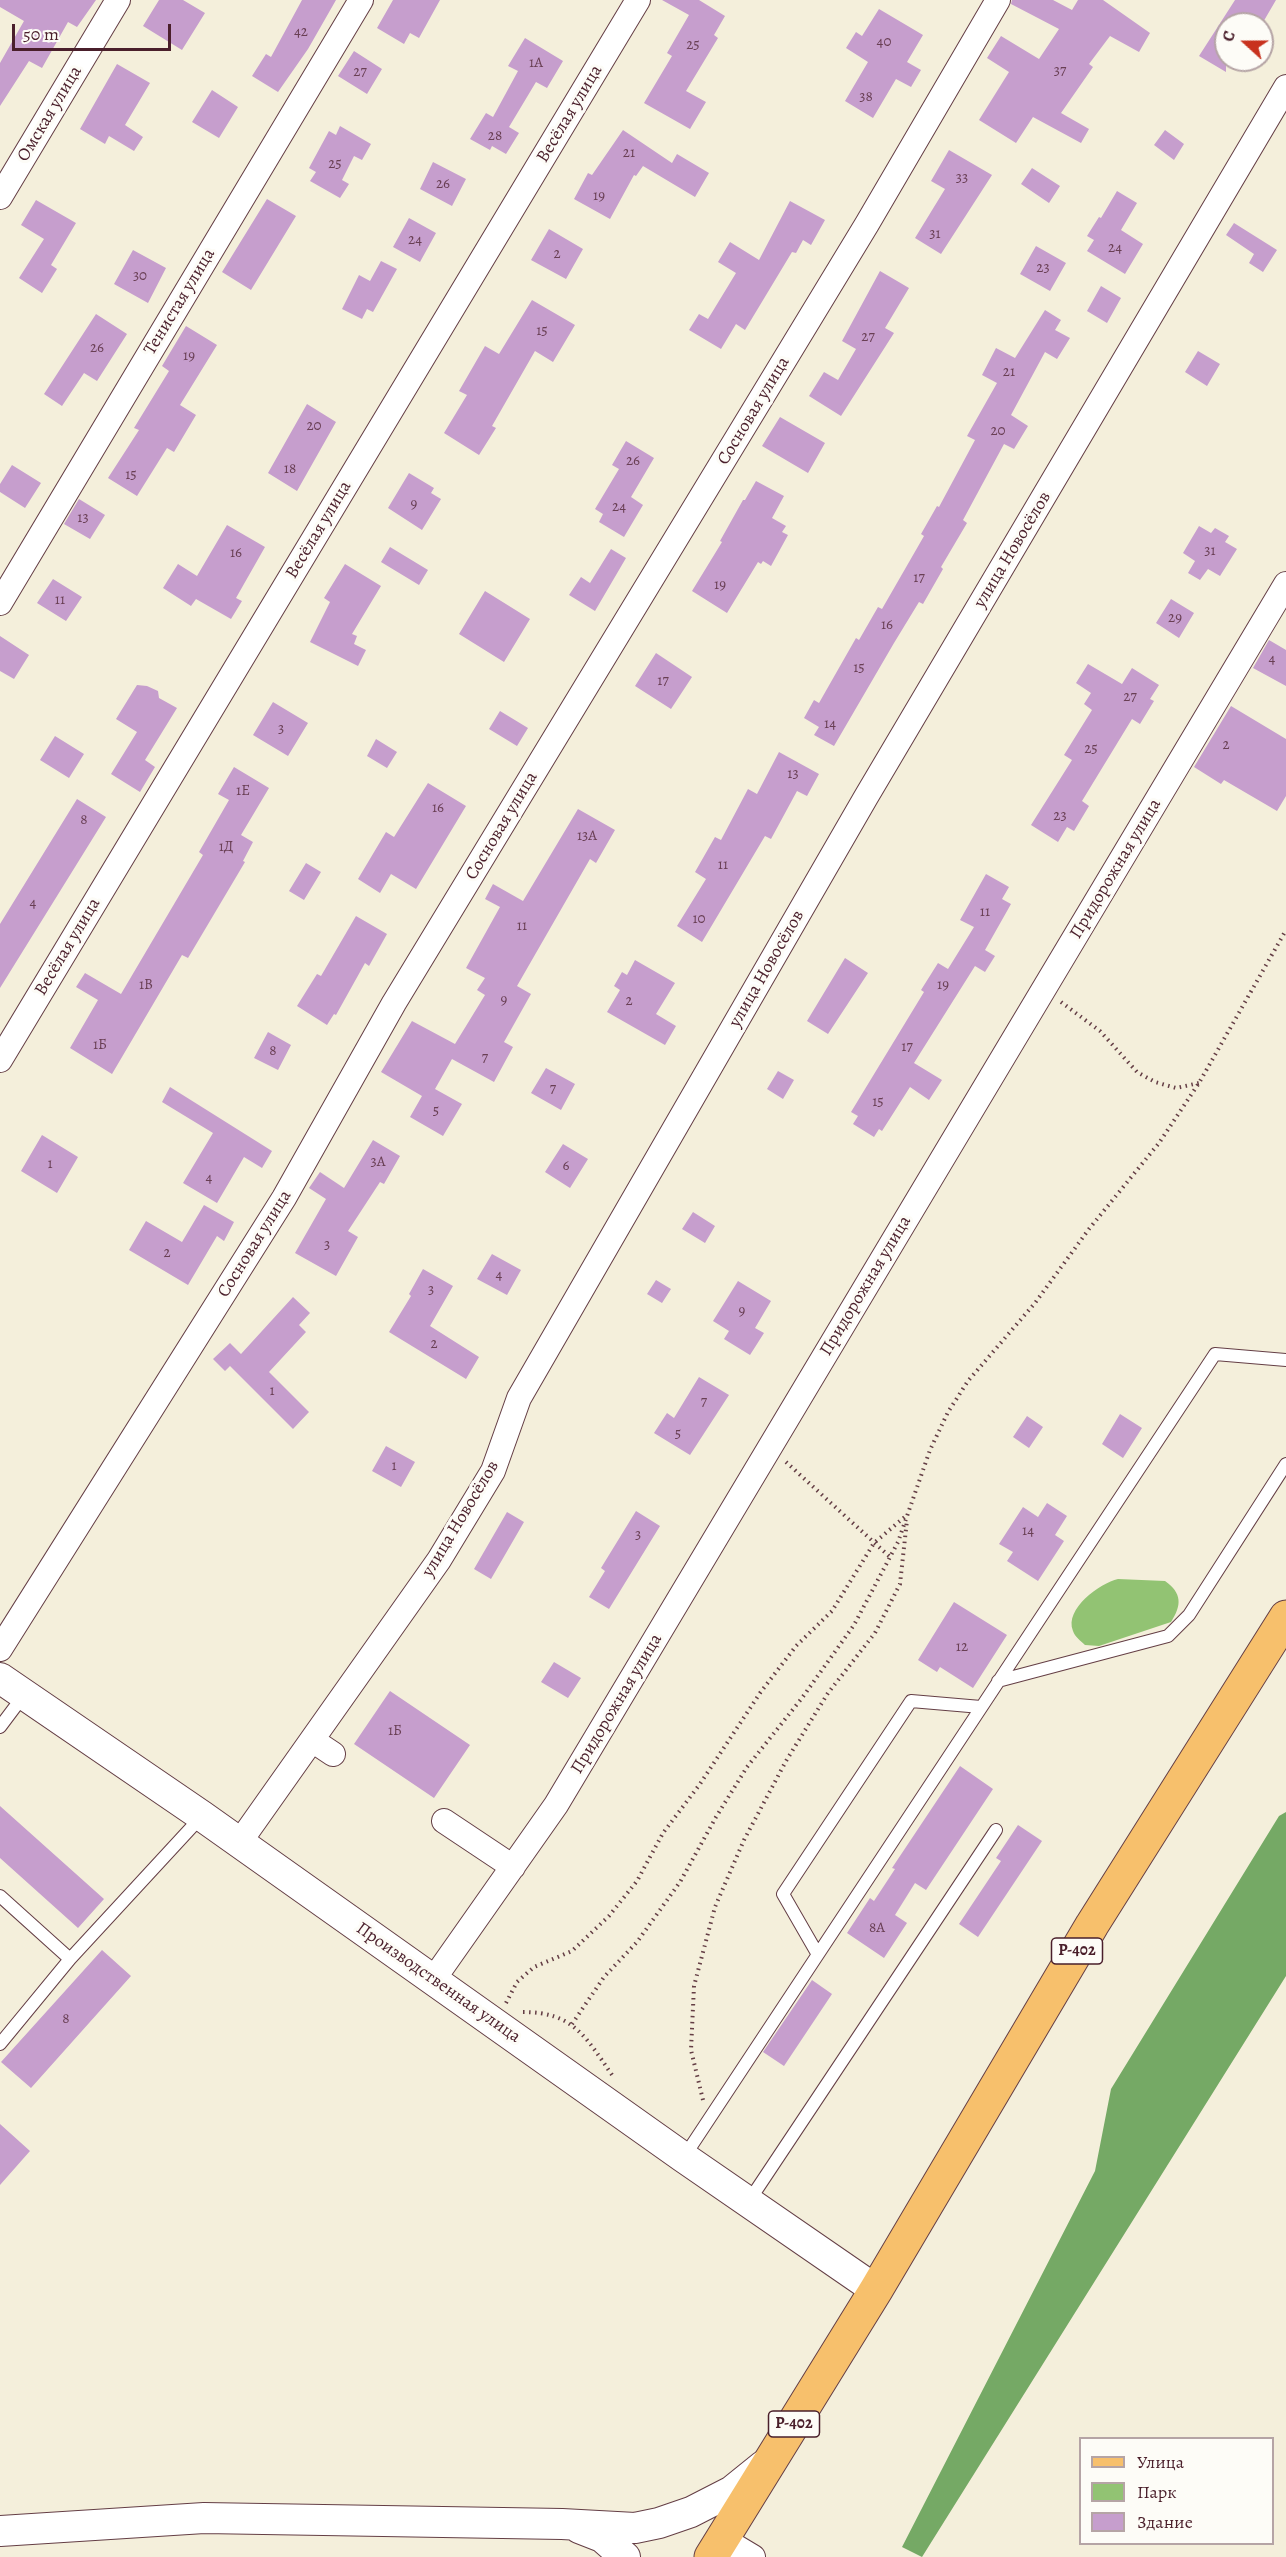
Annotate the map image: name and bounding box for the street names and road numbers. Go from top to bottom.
street label: Весёлая улица [532,61,608,167]
street label: Омская улица [13,62,87,166]
street label: Тенистая улица [140,245,220,359]
street label: Сосновая улица [713,353,795,469]
street label: Весёлая улица [281,477,357,583]
street label: улица Новосёлов [970,488,1056,612]
street label: Сосновая улица [461,768,543,884]
street label: Придорожная улица [1066,795,1166,943]
street label: Весёлая улица [30,894,106,1000]
street label: улица Новосёлов [725,907,809,1031]
street label: Сосновая улица [213,1186,297,1302]
street label: Придорожная улица [816,1212,916,1360]
street label: улица Новосёлов [418,1457,504,1581]
street label: Придорожная улица [567,1630,667,1778]
street label: Производственная улица [351,1918,525,2048]
road number: Р-402 [1052,1938,1102,1964]
road number: Р-402 [768,2411,820,2437]

